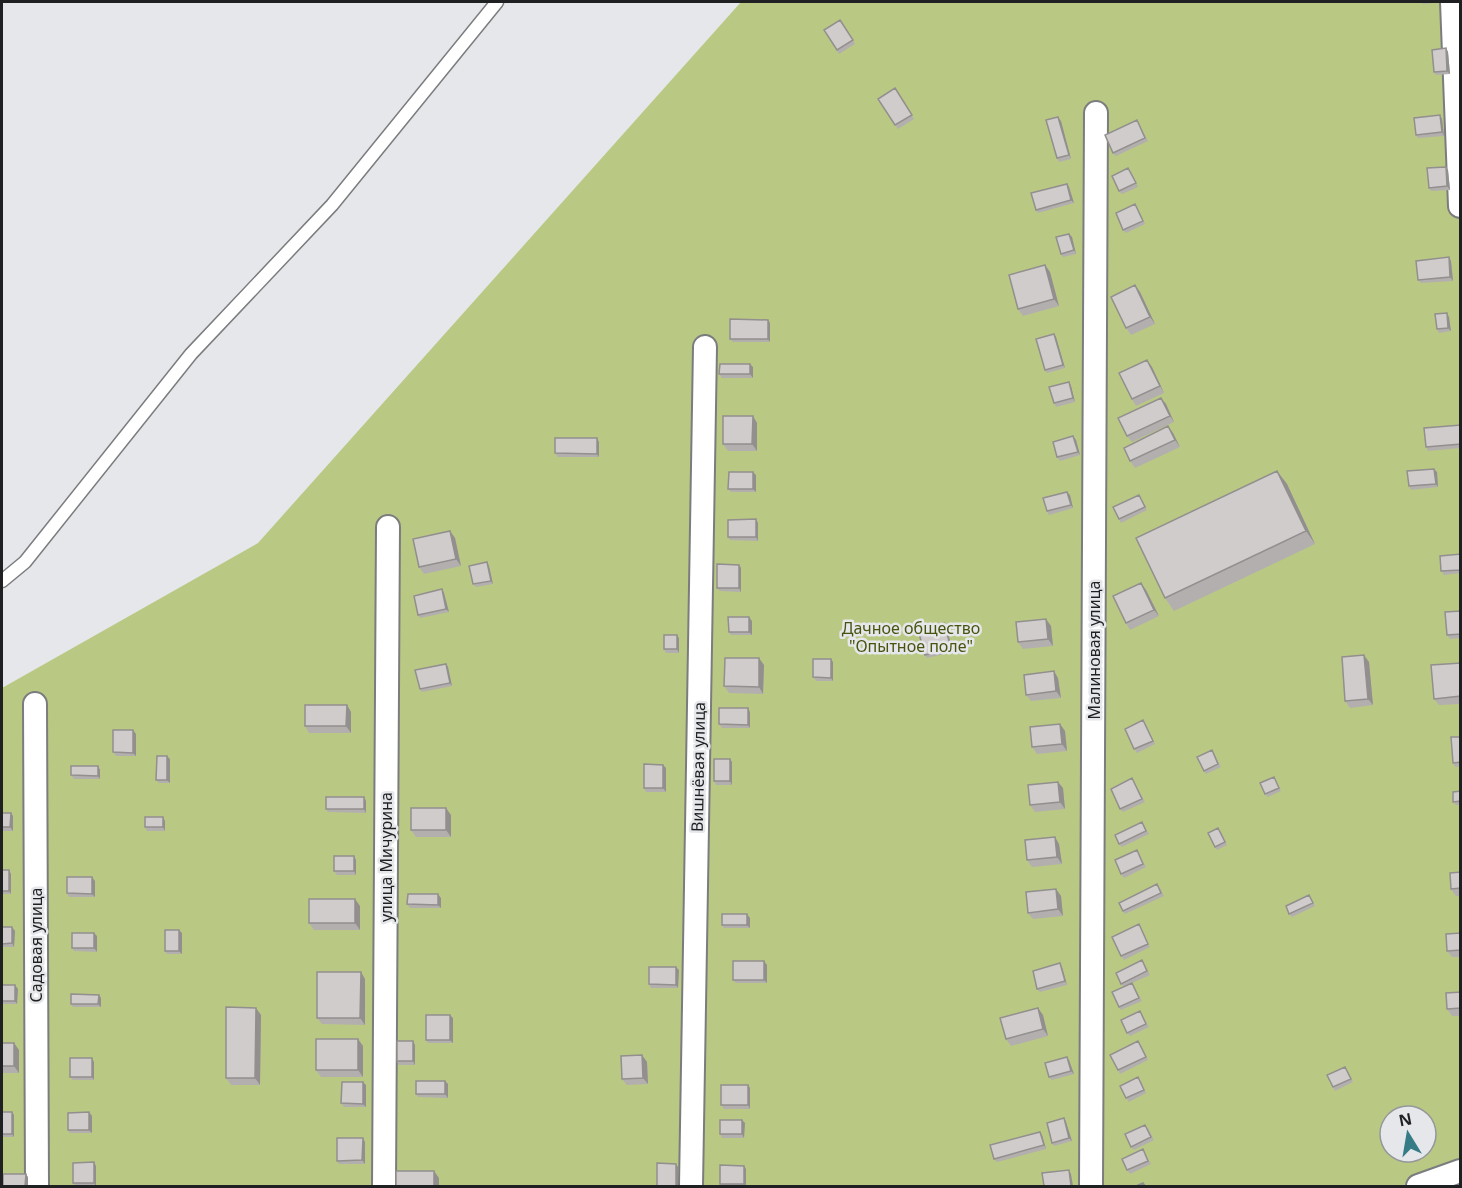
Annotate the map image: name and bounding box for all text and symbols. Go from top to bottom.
street label: Малиновая улица [1083,581,1105,719]
park label: Дачное общество "Опытное поле" [842,617,980,657]
street label: Вишнёвая улица [686,702,710,832]
street label: улица Мичурина [375,792,397,922]
street label: Садовая улица [25,887,47,1003]
north arrow [1378,1104,1438,1164]
text: N [1397,1107,1414,1131]

